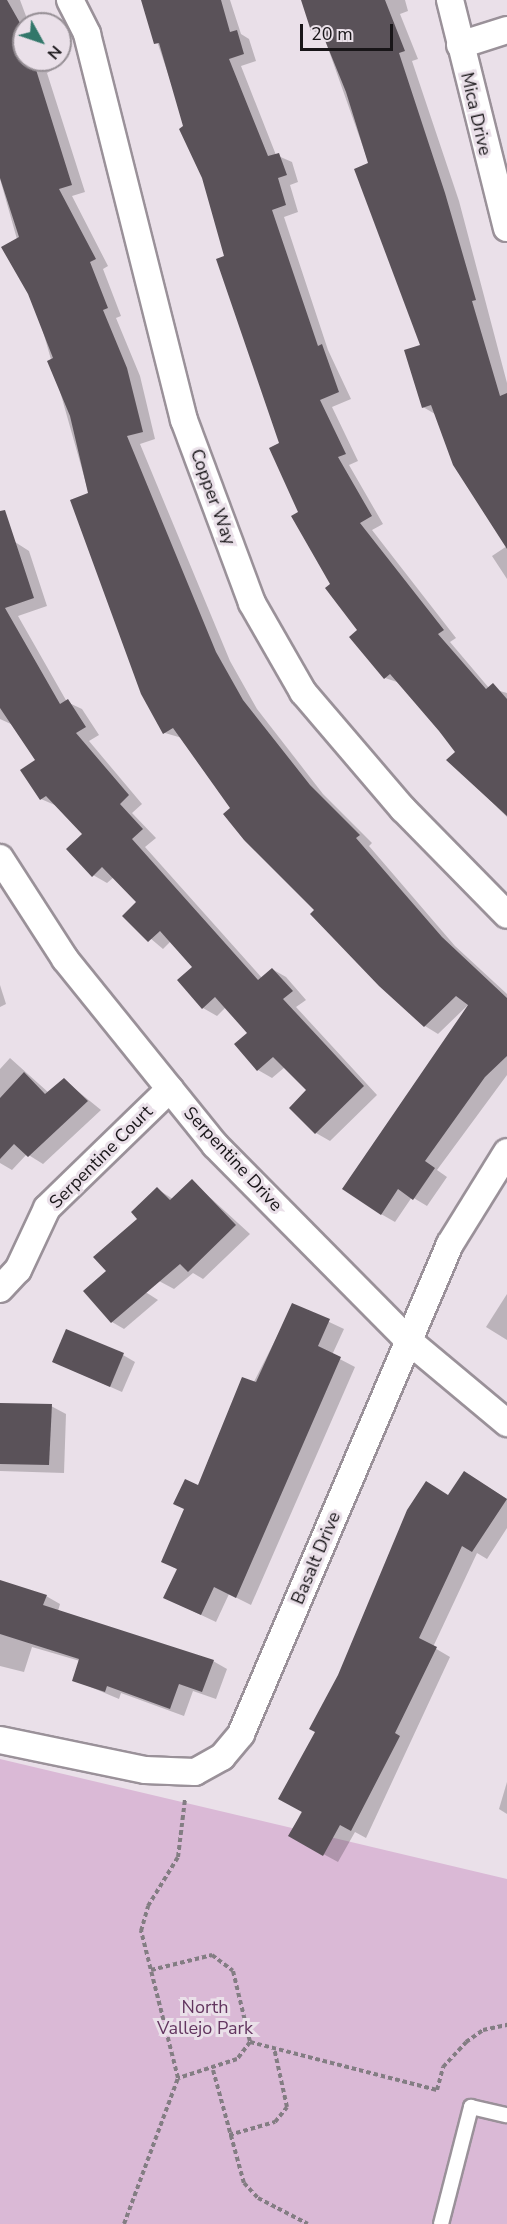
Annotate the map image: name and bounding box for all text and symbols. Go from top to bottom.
north arrow [12,12,72,72]
scale bar [303,12,396,50]
text: 20 m [311,22,353,46]
text: N [42,41,67,64]
street label: Mica Drive [456,70,496,158]
street label: Copper Way [186,446,240,548]
street label: Serpentine Court [45,1101,157,1213]
street label: Serpentine Drive [179,1102,287,1216]
street label: Basalt Drive [287,1508,345,1608]
park label: North Vallejo Park [157,1997,253,2040]

